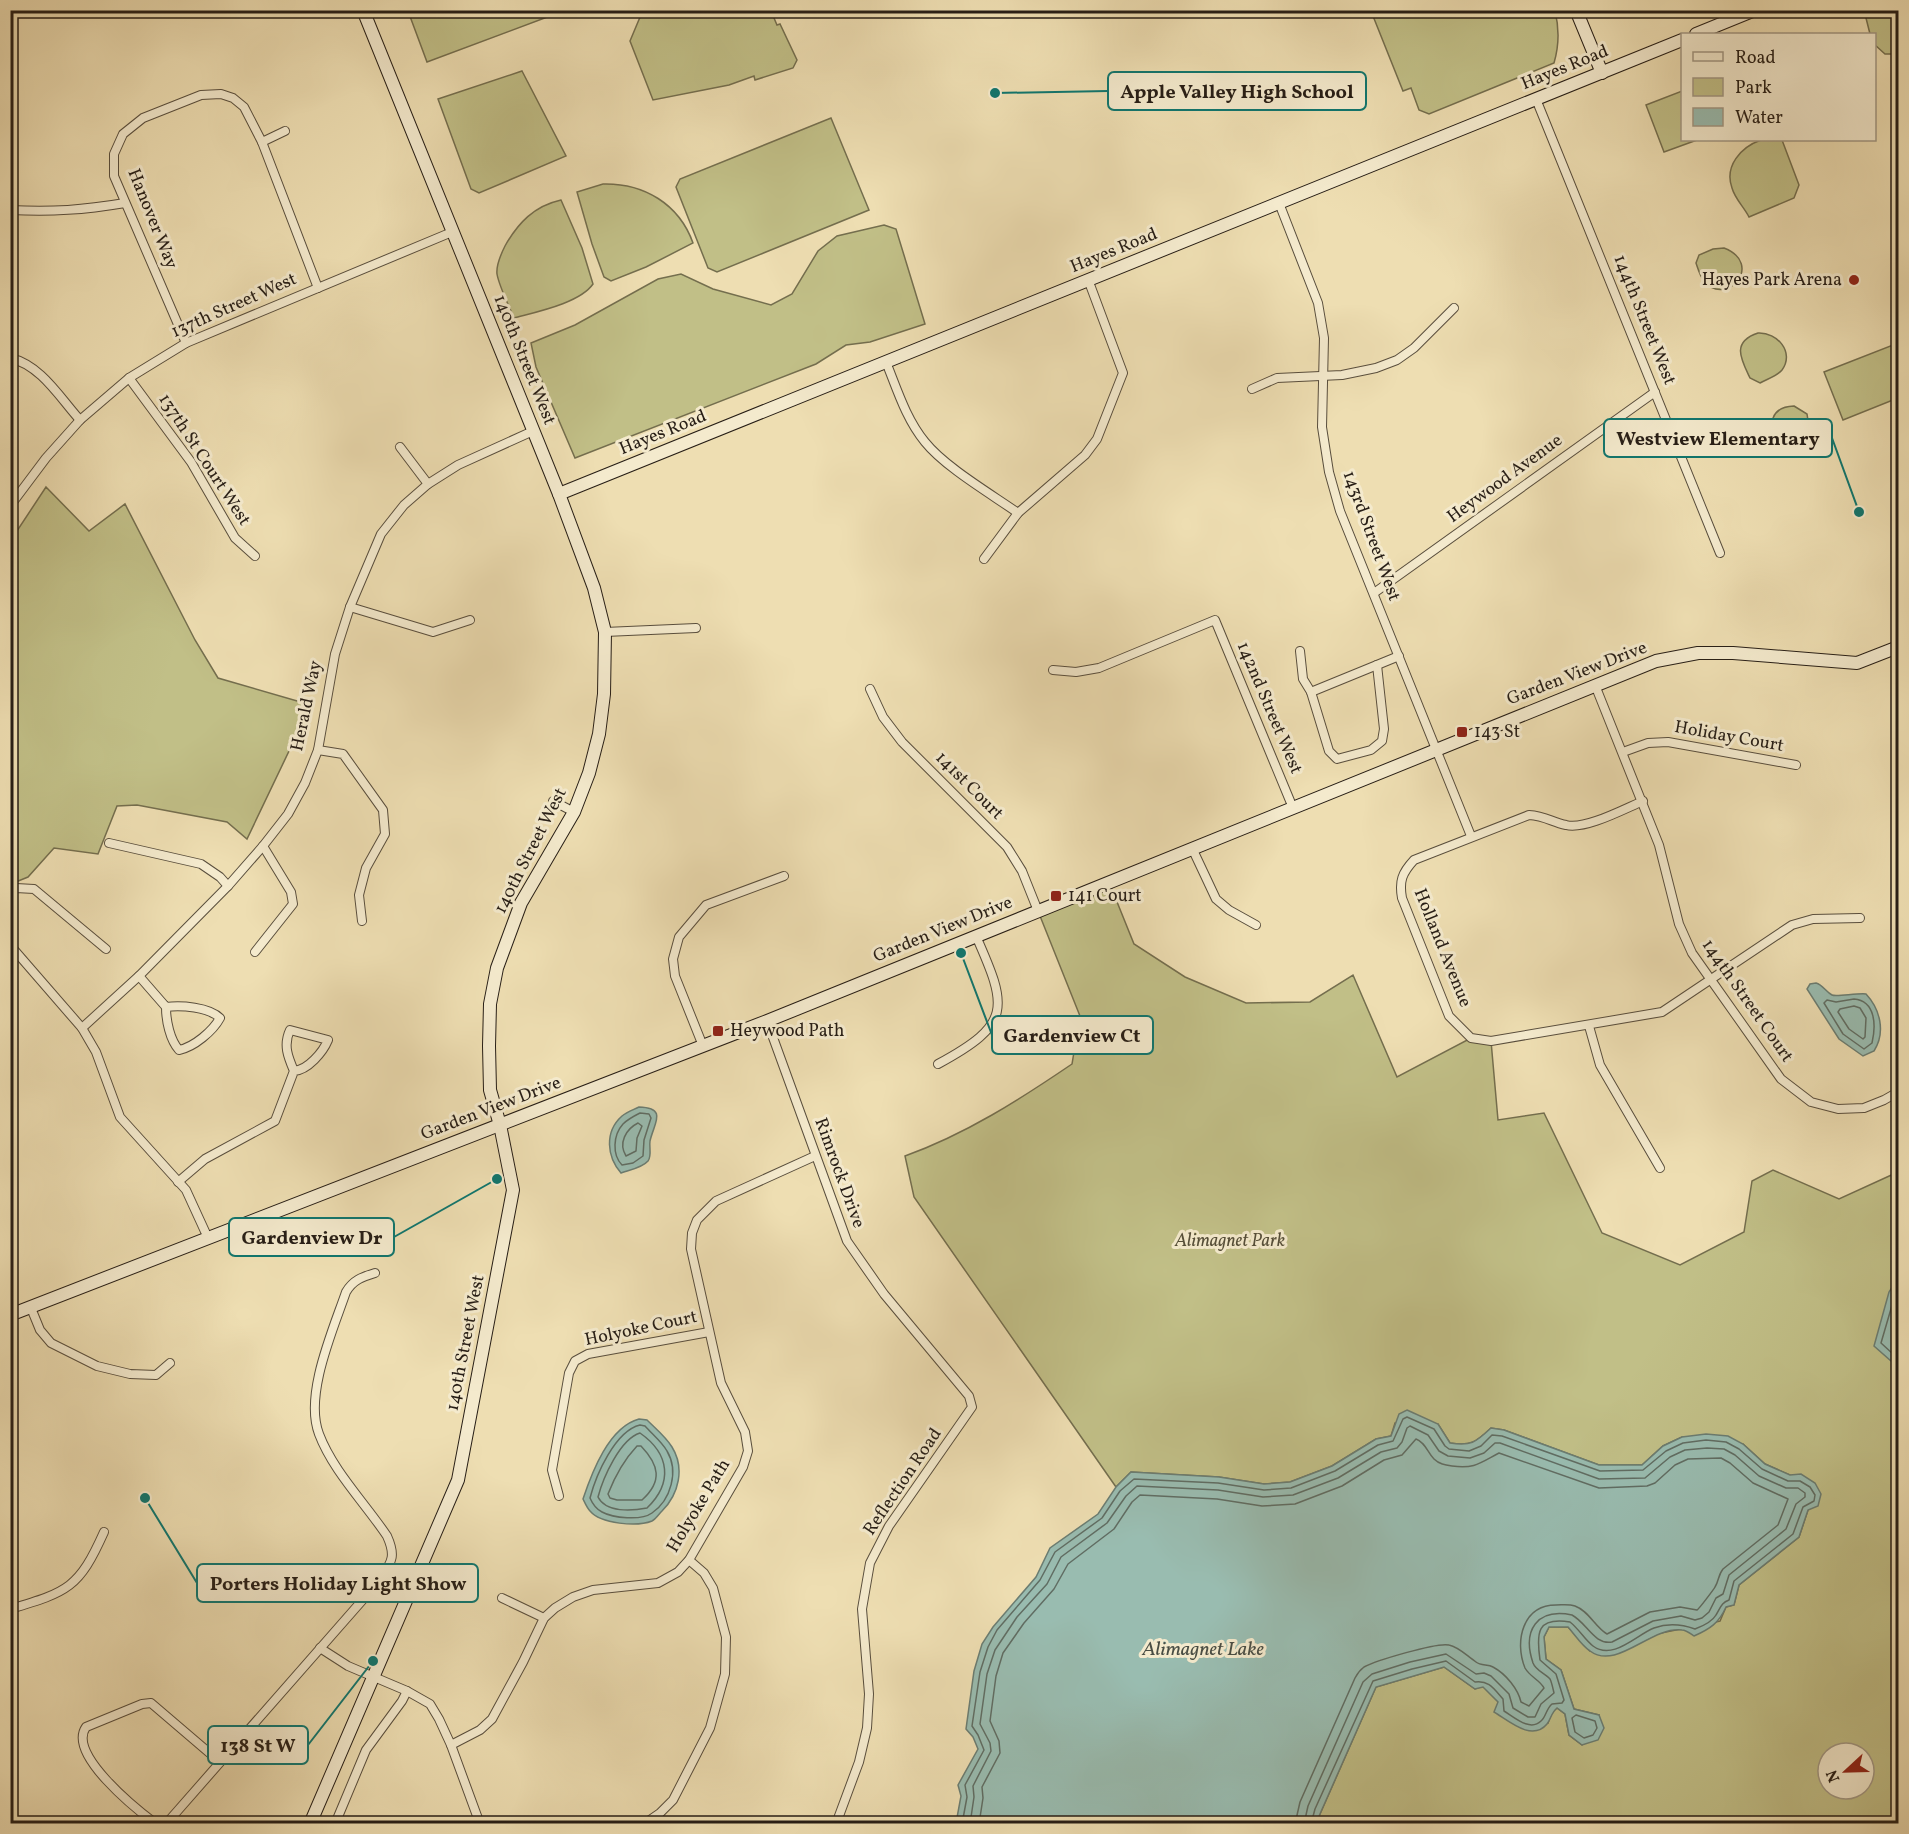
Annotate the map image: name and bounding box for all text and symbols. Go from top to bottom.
legend [1681,33,1876,141]
street label: Hayes Road [1518,39,1612,97]
text: Road [1735,46,1776,71]
callout: Apple Valley High School [1108,72,1366,110]
text: Park [1735,76,1772,101]
text: Apple Valley High School [1120,79,1354,107]
text: Water [1735,106,1783,131]
street label: Hanover Way [121,165,184,273]
street label: Hayes Road [1067,222,1161,280]
street label: 144th Street West [1606,251,1682,389]
street label: 137th Street West [167,267,301,345]
place label: Hayes Park Arena [1702,268,1842,293]
marker: Hayes Park Arena [1847,273,1861,287]
street label: 140th Street West [487,291,561,429]
street label: 137th St Court West [152,389,256,531]
street label: Hayes Road [616,404,710,462]
callout: Westview Elementary [1604,419,1832,457]
text: Westview Elementary [1616,426,1820,454]
street label: Heywood Avenue [1442,429,1568,529]
street label: 143rd Street West [1336,467,1406,605]
street label: Garden View Drive [1503,636,1651,712]
street label: 142nd Street West [1230,638,1308,778]
street label: Herald Way [285,658,329,754]
street label: Holiday Court [1672,715,1786,759]
place label: 143 St [1474,720,1520,745]
marker: 143 St [1455,725,1469,739]
street label: 141st Court [929,746,1009,826]
street label: 140th Street West [488,784,574,918]
place label: 141 Court [1068,884,1142,909]
street label: Holland Avenue [1407,885,1477,1011]
marker: 141 Court [1049,889,1063,903]
street label: Garden View Drive [870,891,1016,969]
street label: 144th Street Court [1695,934,1799,1068]
callout: Gardenview Ct [992,1016,1153,1054]
place label: Heywood Path [730,1019,845,1044]
text: Gardenview Ct [1003,1023,1141,1051]
marker: Heywood Path [711,1024,725,1038]
street label: Garden View Drive [417,1071,565,1147]
street label: Rimrock Drive [807,1114,871,1232]
callout: Gardenview Dr [229,1218,394,1256]
text: Gardenview Dr [242,1225,383,1253]
park label: Alimagnet Park [1174,1229,1285,1254]
street label: 140th Street West [441,1273,491,1413]
street label: Holyoke Court [582,1305,700,1353]
street label: Reflection Road [858,1423,948,1541]
street label: Holyoke Path [661,1454,737,1558]
callout: Porters Holiday Light Show [197,1564,478,1602]
text: Porters Holiday Light Show [210,1571,467,1599]
water label: Alimagnet Lake [1141,1636,1265,1664]
callout: 138 St W [208,1726,308,1764]
text: 138 St W [220,1733,296,1761]
north arrow [1816,1741,1876,1801]
text: N [1821,1766,1846,1785]

